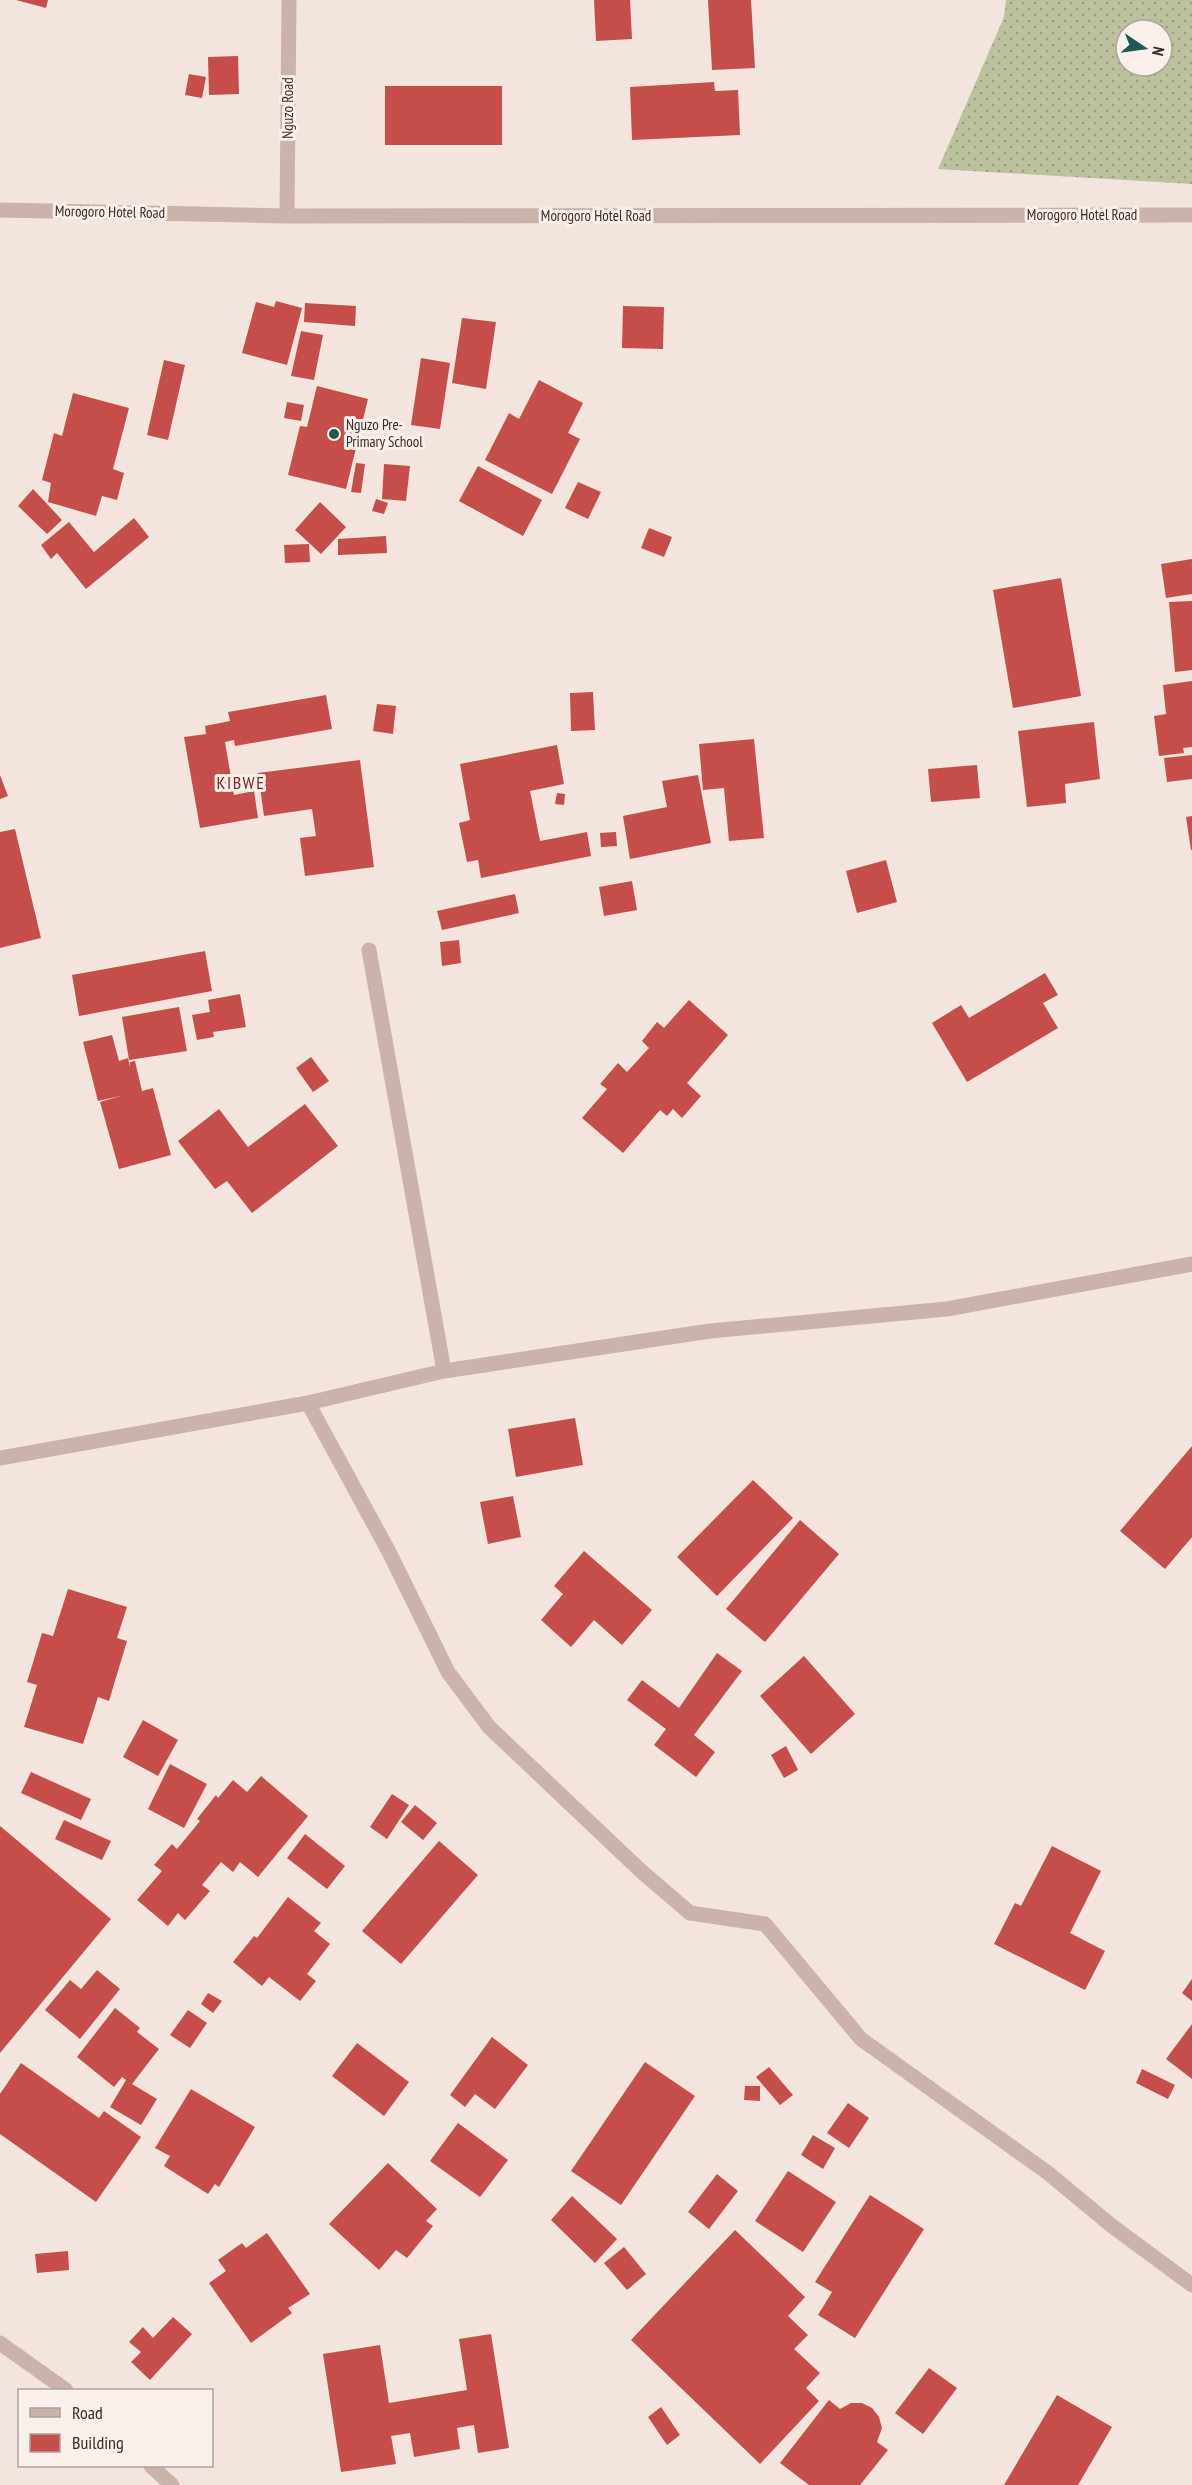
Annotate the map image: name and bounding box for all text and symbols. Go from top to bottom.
north arrow [1114,18,1174,78]
text: N [1148,45,1169,58]
street label: Nguzo Road [278,77,297,139]
street label: Morogoro Hotel Road [55,201,165,222]
street label: Morogoro Hotel Road [1027,205,1137,224]
street label: Morogoro Hotel Road [541,206,651,225]
place label: Nguzo Pre- Primary School [346,415,423,451]
marker: Nguzo Pre- Primary School [327,427,341,441]
district label: KIBWE [217,771,265,794]
legend [18,2389,213,2467]
text: Road [72,2401,103,2424]
text: Building [72,2431,124,2454]

